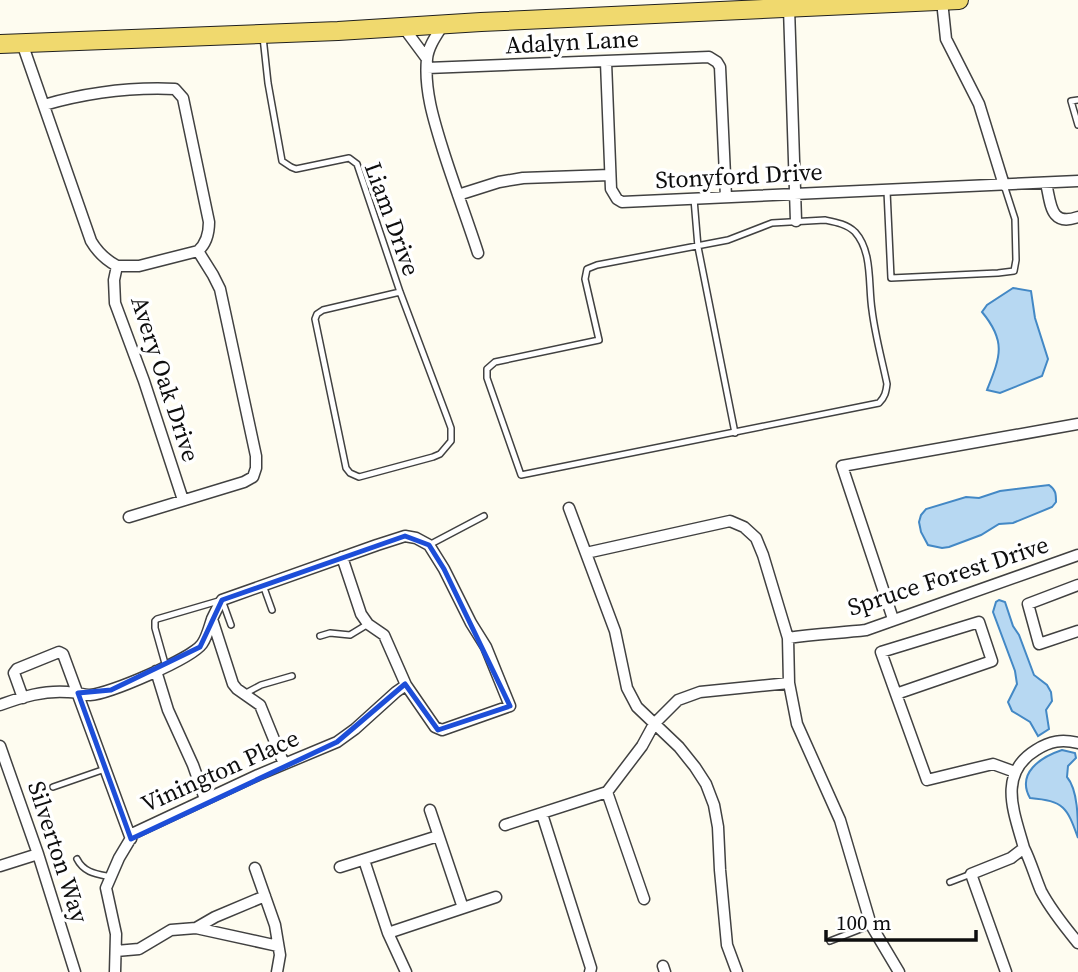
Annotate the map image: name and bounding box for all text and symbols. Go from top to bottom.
street label: Adalyn Lane [504,22,640,61]
street label: Stonyford Drive [655,155,823,196]
street label: Liam Drive [357,157,428,280]
street label: Avery Oak Drive [123,292,208,466]
street label: Spruce Forest Drive [843,527,1053,624]
street label: Vinington Place [136,721,304,820]
street label: Silverton Way [20,777,97,927]
scale bar [826,898,976,942]
text: 100 m [836,908,891,937]

